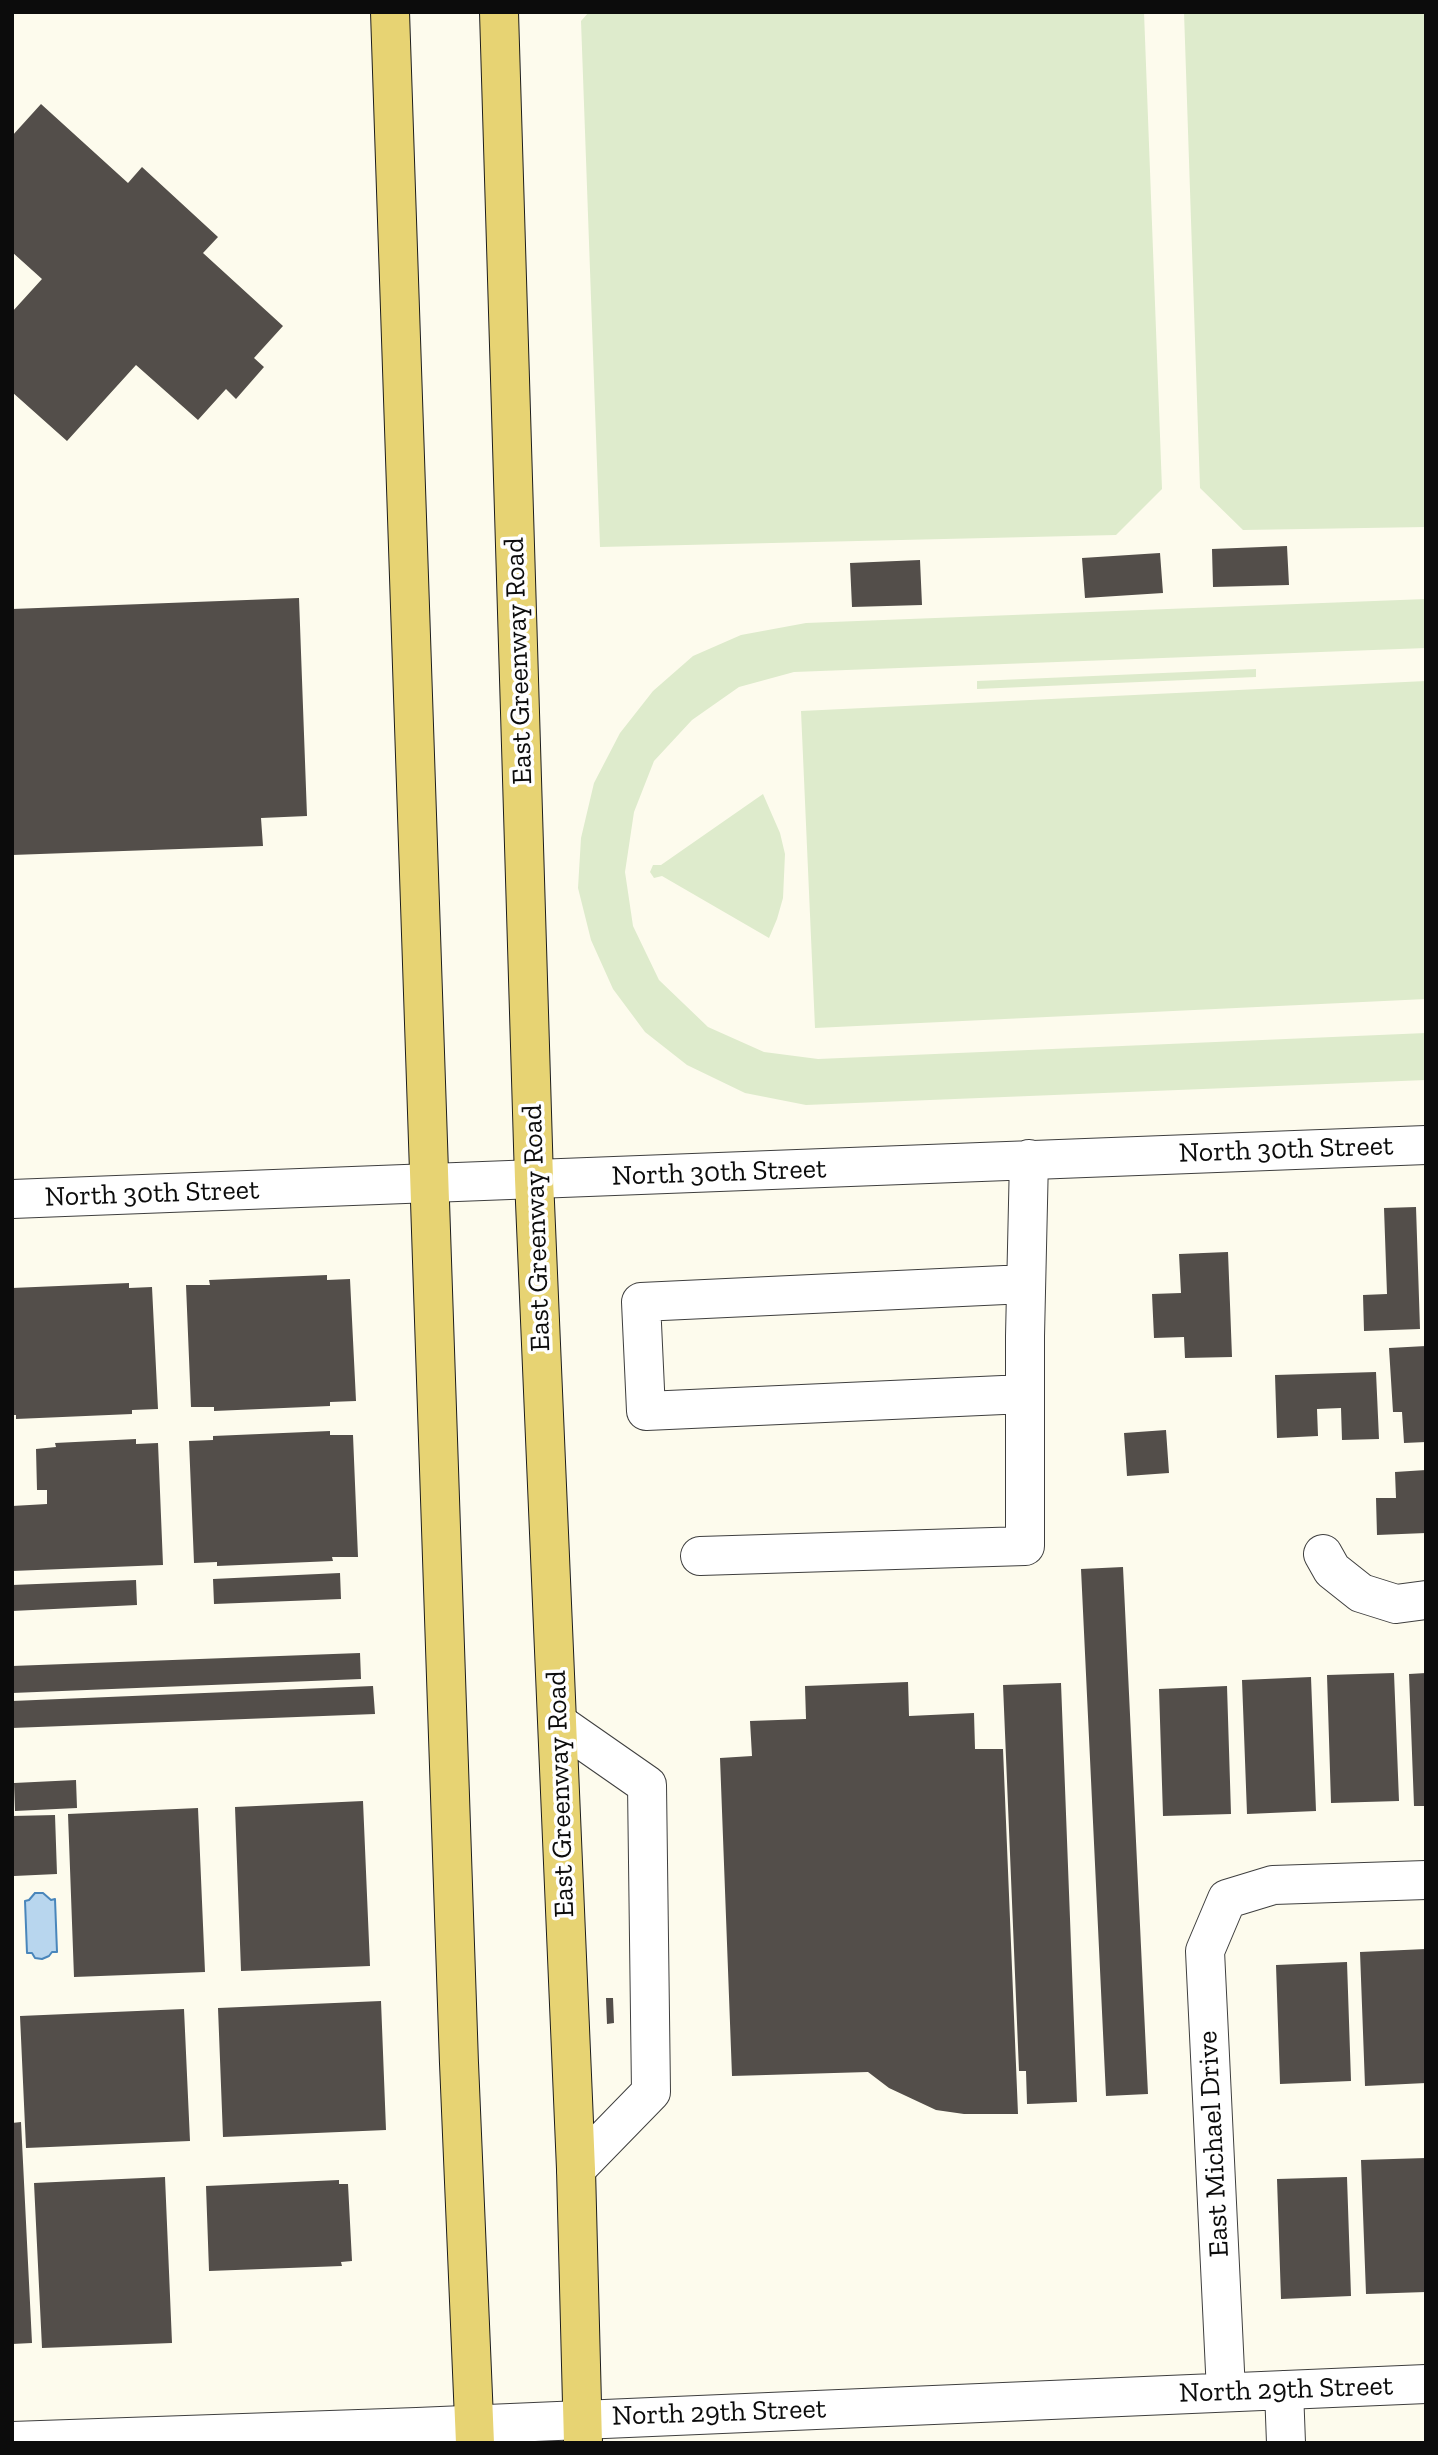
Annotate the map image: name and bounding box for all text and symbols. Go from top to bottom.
street label: East Greenway Road [498,537,540,785]
street label: East Greenway Road [516,1104,558,1352]
street label: North 30th Street [1178,1129,1394,1171]
street label: North 30th Street [611,1152,827,1194]
street label: North 30th Street [44,1173,260,1215]
street label: East Greenway Road [540,1670,582,1918]
street label: East Michael Drive [1191,2030,1237,2258]
street label: North 29th Street [1178,2369,1394,2411]
street label: North 29th Street [611,2392,827,2434]

